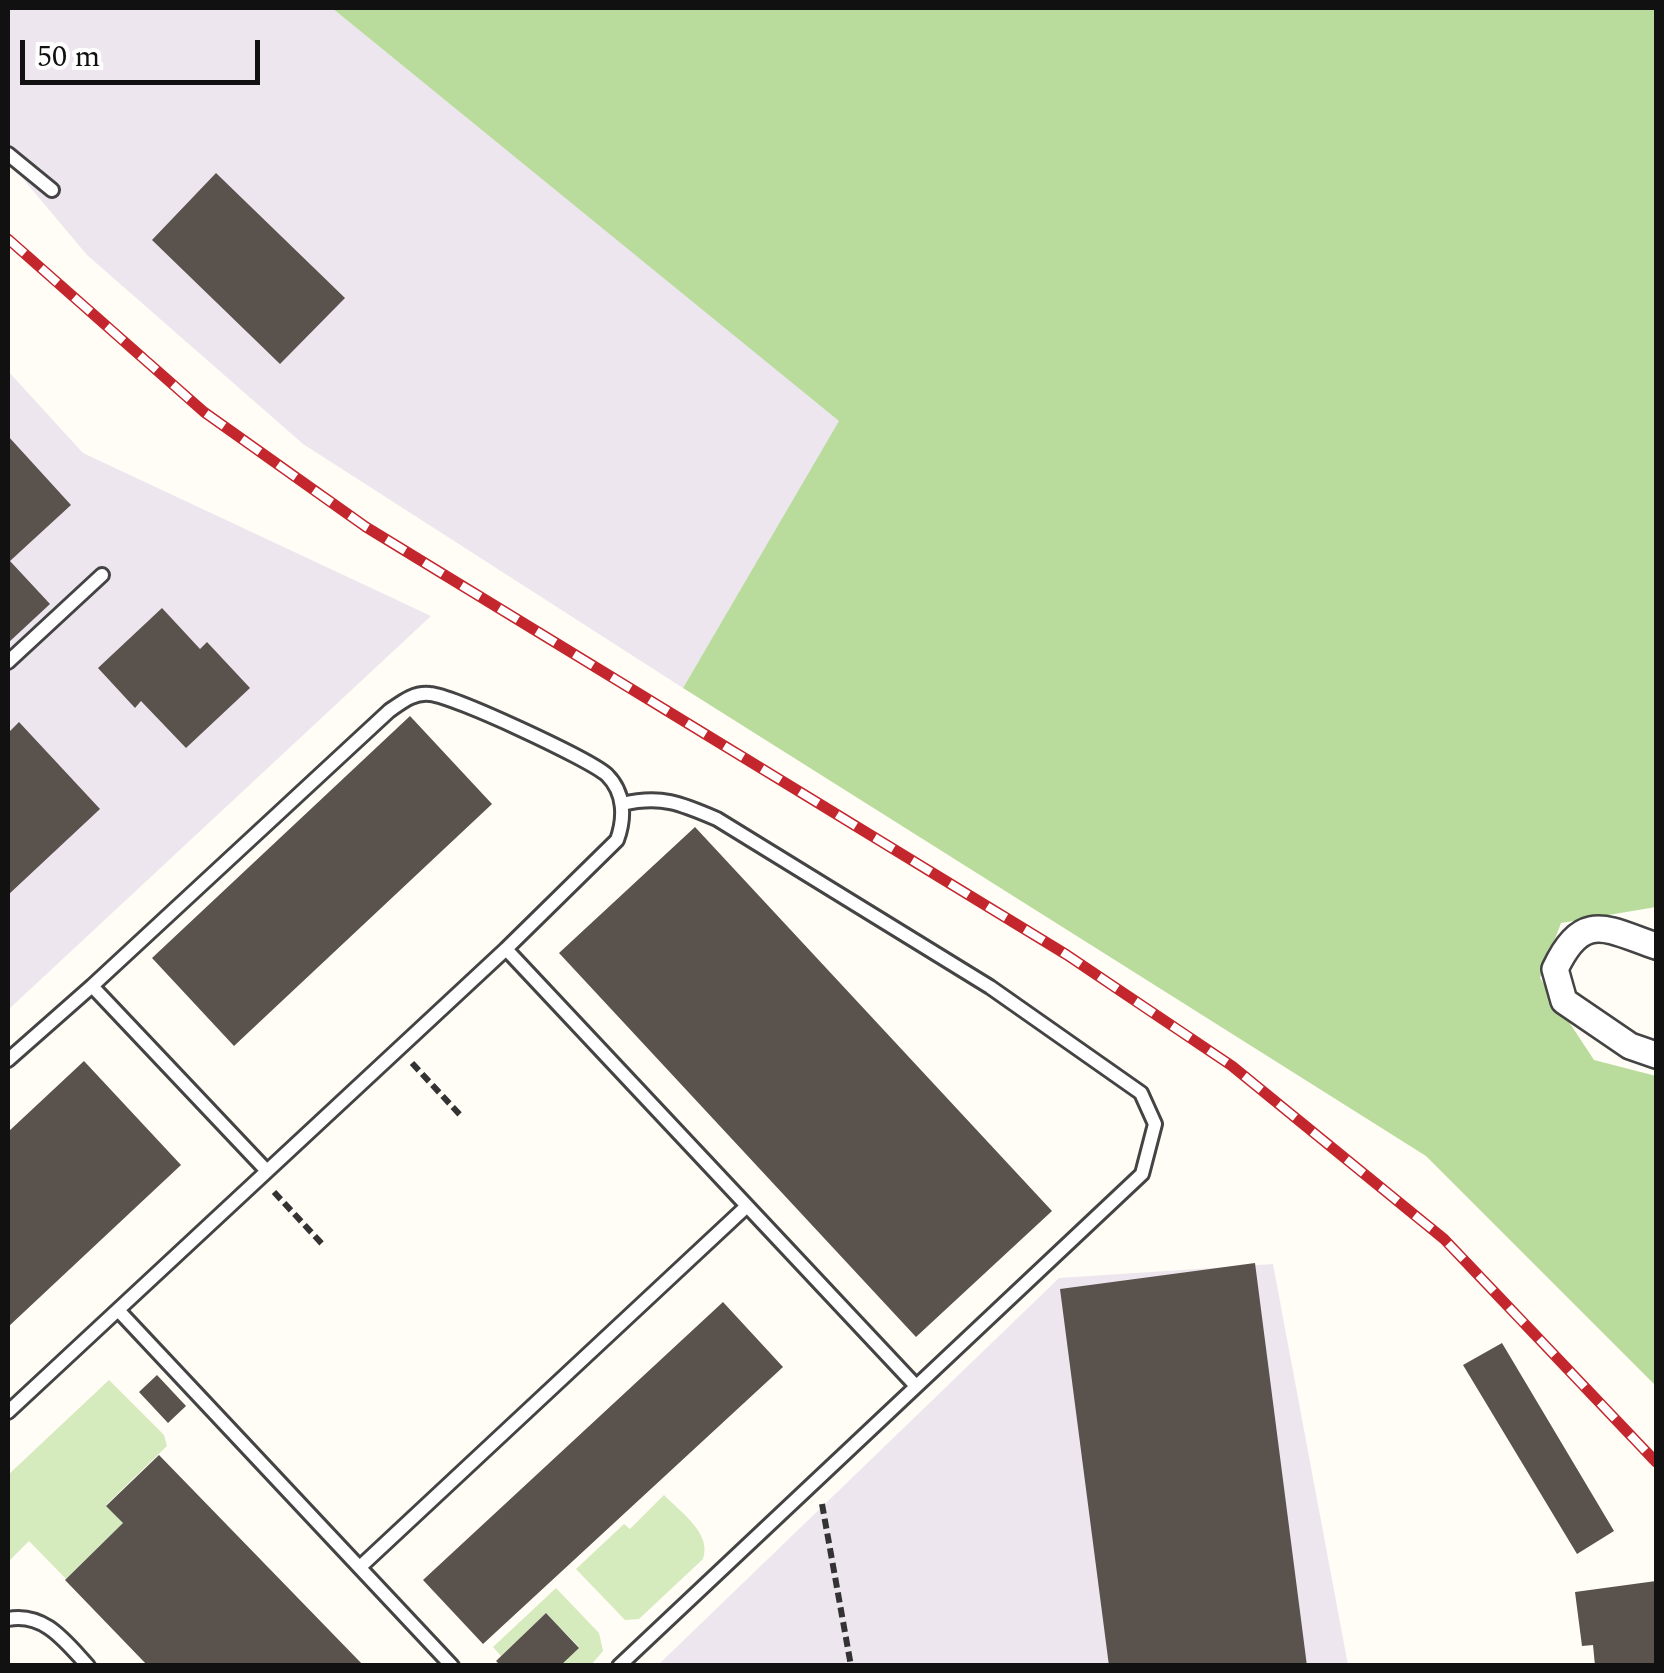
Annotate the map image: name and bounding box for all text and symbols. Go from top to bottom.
scale bar [25,20,265,82]
text: 50 m [37,34,100,80]

